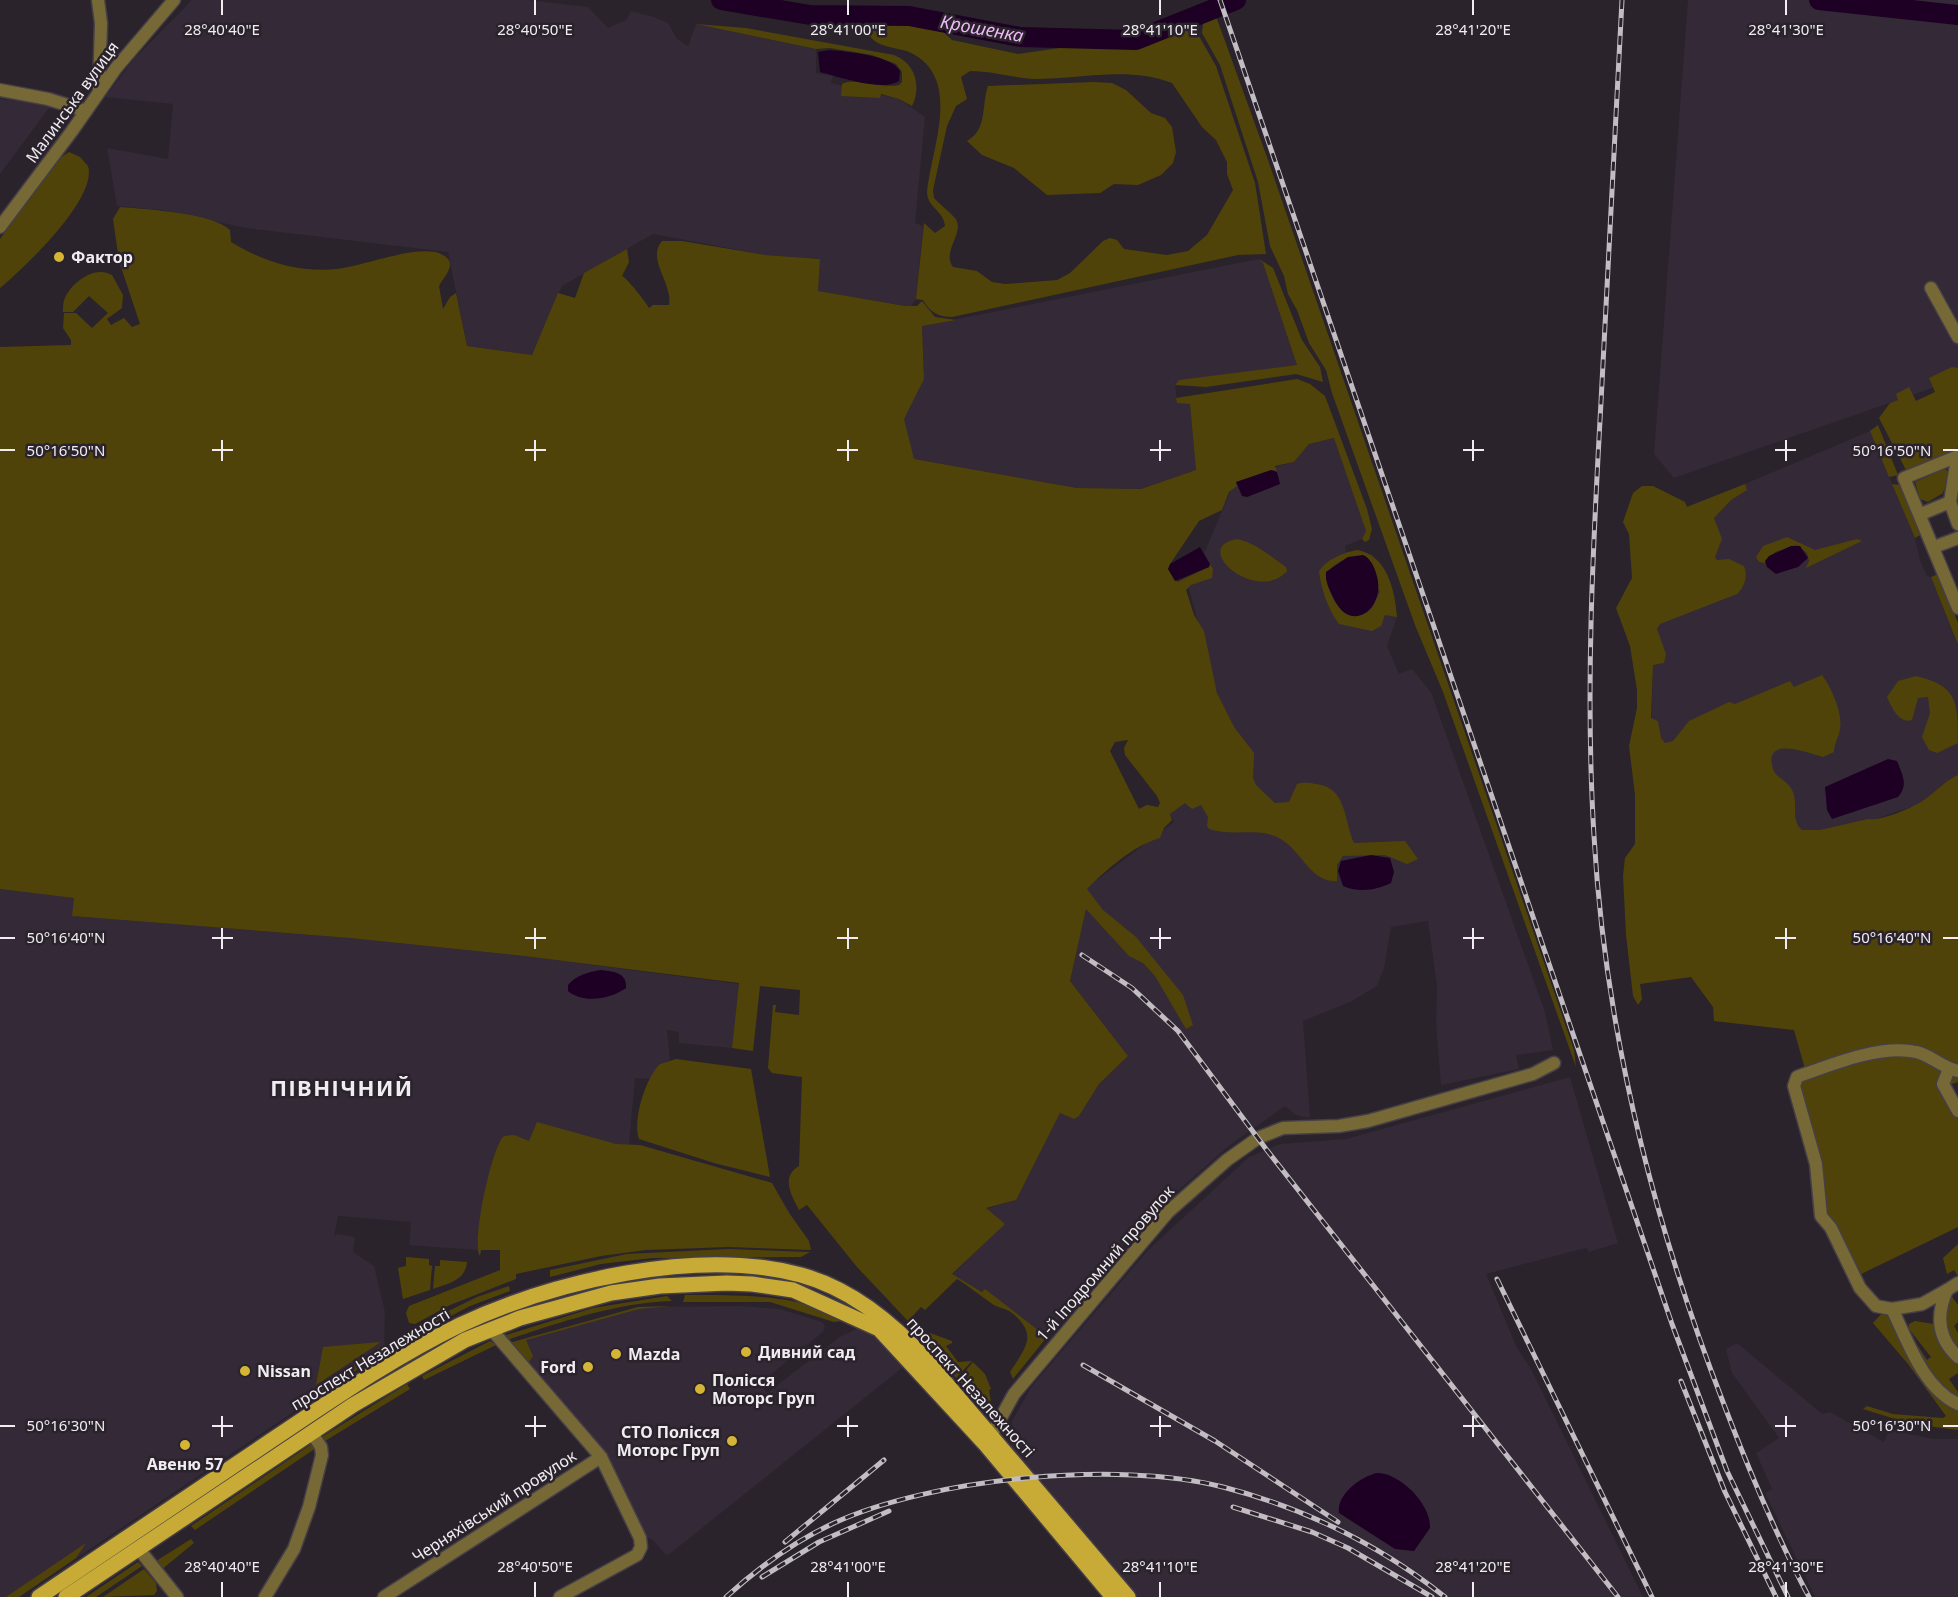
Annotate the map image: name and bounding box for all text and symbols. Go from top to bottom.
water label: Крошенка [939,9,1026,47]
text: 28°40'40"E [184,19,260,39]
text: 28°40'50"E [497,19,573,39]
text: 28°41'00"E [810,19,886,39]
text: 28°41'10"E [1122,19,1198,39]
text: 28°41'20"E [1435,19,1511,39]
text: 28°41'30"E [1748,19,1824,39]
street label: Малинська вулиця [20,37,124,167]
place label: Фактор [71,246,133,268]
marker: Фактор [52,250,66,264]
text: 50°16'50"N [27,440,105,460]
text: 50°16'50"N [1853,440,1931,460]
text: 50°16'40"N [27,927,105,947]
text: 50°16'40"N [1853,927,1931,947]
district label: ПІВНІЧНИЙ [270,1072,414,1102]
street label: 1-й Іподромний провулок [1031,1180,1179,1346]
street label: проспект Незалежності [286,1303,454,1415]
street label: проспект Незалежності [902,1312,1040,1462]
place label: Дивний сад [758,1341,856,1363]
place label: Mazda [628,1343,680,1365]
marker: Дивний сад [739,1345,753,1359]
marker: Mazda [609,1347,623,1361]
place label: Ford [540,1356,576,1378]
place label: Nissan [257,1360,311,1382]
marker: Ford [581,1360,595,1374]
marker: Nissan [238,1364,252,1378]
place label: Полісся Моторс Груп [712,1369,815,1409]
marker: Полісся Моторс Груп [693,1382,707,1396]
text: 50°16'30"N [27,1415,105,1435]
text: 50°16'30"N [1853,1415,1931,1435]
place label: СТО Полісся Моторс Груп [617,1421,720,1461]
marker: СТО Полісся Моторс Груп [725,1434,739,1448]
marker: Авеню 57 [178,1438,192,1452]
street label: Черняхівський провулок [408,1444,581,1567]
place label: Авеню 57 [147,1453,223,1475]
text: 28°40'40"E [184,1556,260,1576]
text: 28°40'50"E [497,1556,573,1576]
text: 28°41'00"E [810,1556,886,1576]
text: 28°41'10"E [1122,1556,1198,1576]
text: 28°41'20"E [1435,1556,1511,1576]
text: 28°41'30"E [1748,1556,1824,1576]

